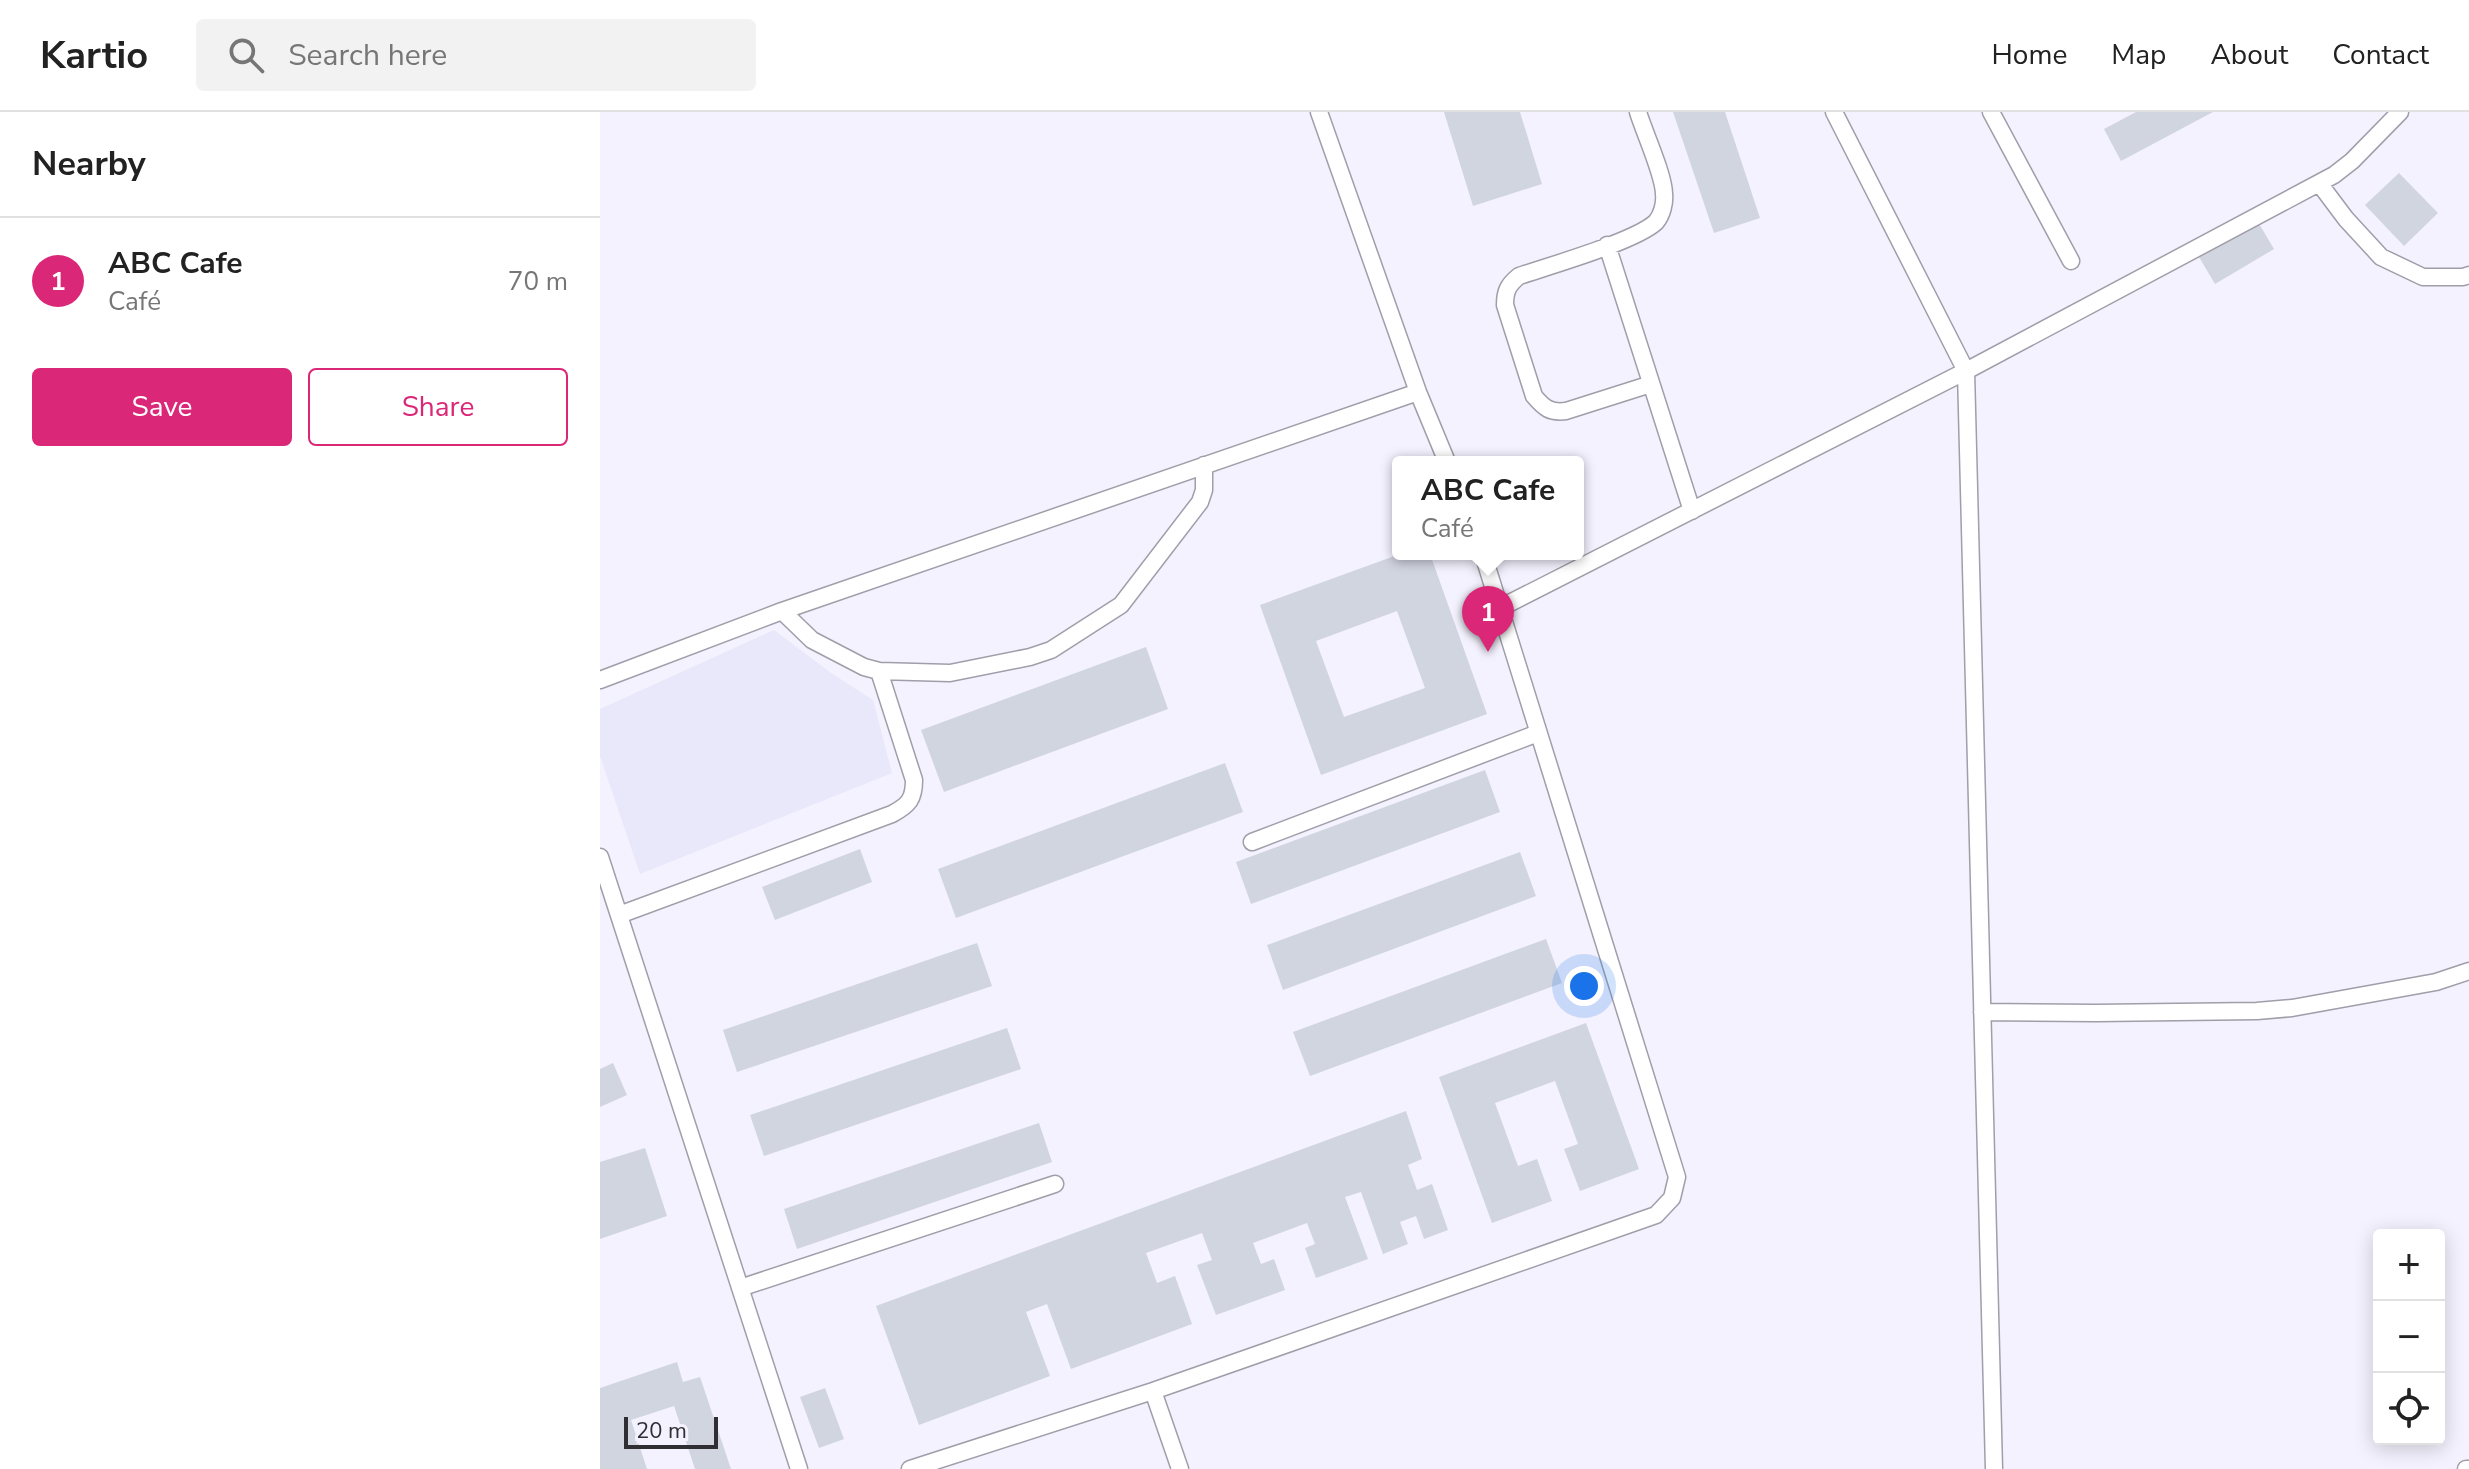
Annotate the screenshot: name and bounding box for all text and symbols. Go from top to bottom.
search box [196,19,756,91]
text: Kartio [40,30,148,81]
icon: search [224,33,268,77]
text: Search here [288,35,447,76]
text: Home [1992,36,2067,74]
text: Map [2111,36,2166,74]
text: About [2210,36,2288,74]
text: Contact [2332,36,2429,74]
text: Nearby [32,141,146,187]
text: ABC Cafe [108,243,242,284]
text: 1 [50,264,66,299]
text: 70 m [508,264,568,299]
text: Café [108,284,161,319]
button: Save [32,368,292,446]
button: Share [308,368,568,446]
popup [1392,456,1584,560]
text: ABC Cafe [1421,470,1555,511]
text: Café [1421,511,1474,546]
pin: 1 [1462,586,1514,652]
your location [1564,966,1604,1006]
map controls [2373,1229,2445,1445]
button: + [2373,1229,2445,1301]
button: − [2373,1301,2445,1373]
button: locate [2373,1373,2445,1445]
scale bar [624,1413,718,1449]
text: 20 m [636,1416,687,1446]

